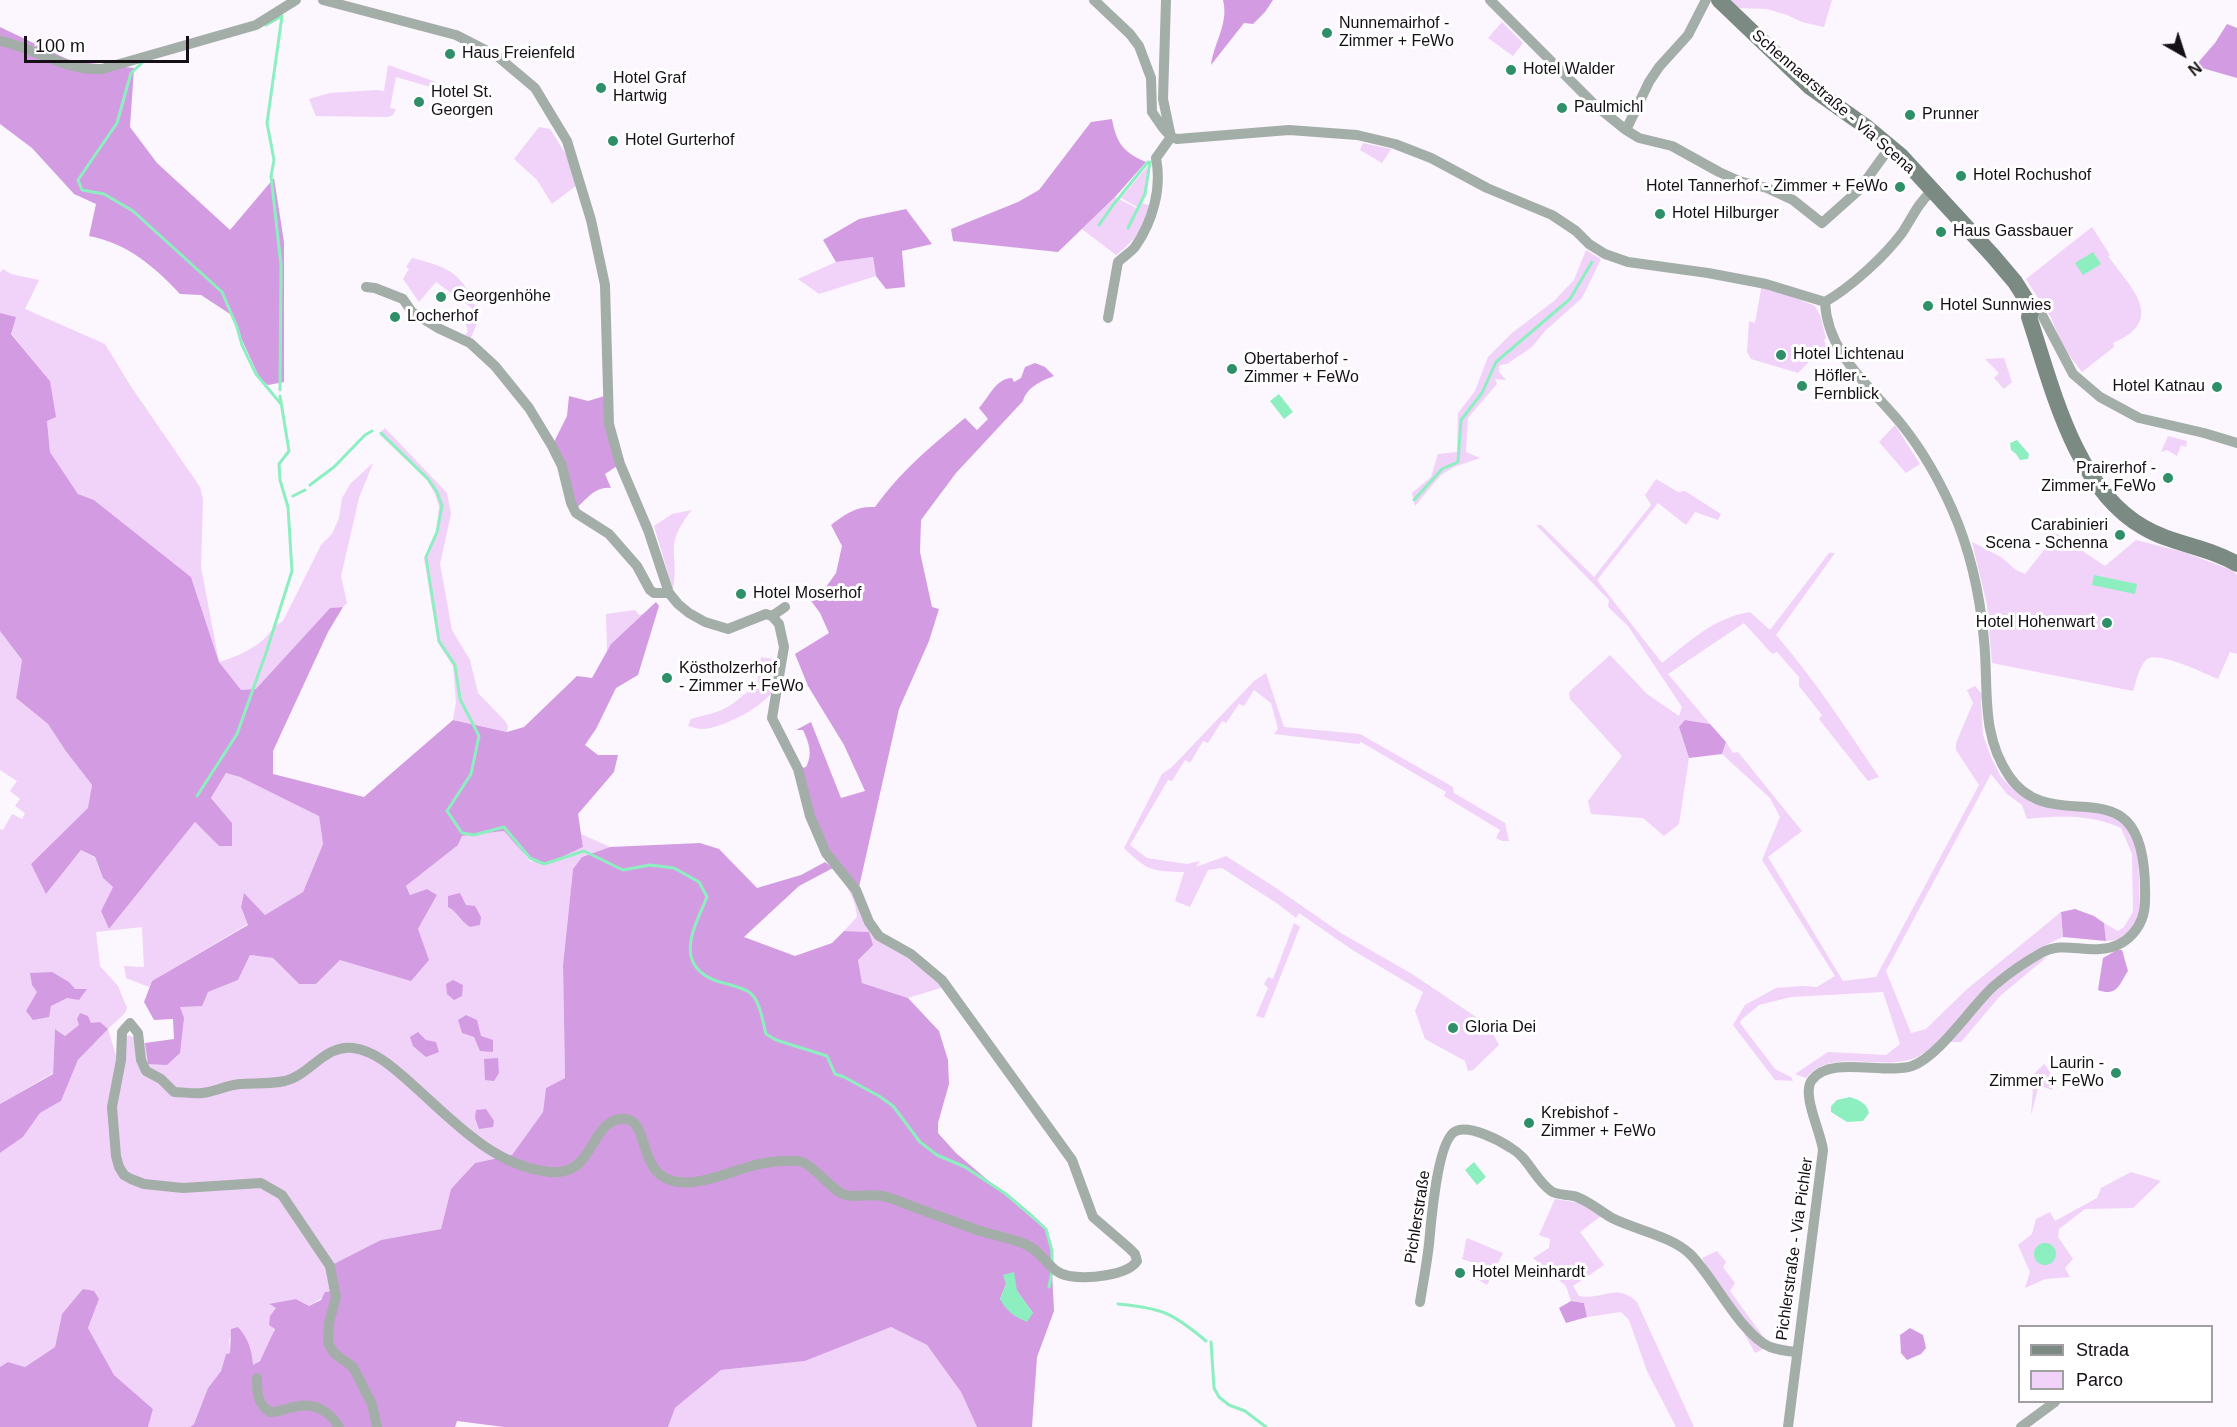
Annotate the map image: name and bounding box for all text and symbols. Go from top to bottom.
place label: Nunnemairhof - Zimmer + FeWo [1339,14,1454,52]
scale bar [27,24,192,62]
north arrow [2153,24,2213,84]
marker: Nunnemairhof - Zimmer + FeWo [1320,26,1334,40]
street label: Schennaerstraße - Via Scena [1748,26,1918,178]
text: 100 m [35,36,85,56]
place label: Haus Freienfeld [462,44,575,64]
marker: Haus Freienfeld [443,47,457,61]
text: N [2185,58,2204,79]
place label: Hotel Walder [1523,60,1615,80]
marker: Hotel Walder [1504,63,1518,77]
place label: Hotel Graf Hartwig [613,69,686,107]
marker: Hotel Graf Hartwig [594,81,608,95]
place label: Hotel St. Georgen [431,83,493,121]
marker: Hotel St. Georgen [412,95,426,109]
place label: Paulmichl [1574,98,1643,118]
marker: Paulmichl [1555,101,1569,115]
place label: Prunner [1922,105,1979,125]
marker: Prunner [1903,108,1917,122]
place label: Hotel Gurterhof [625,131,734,151]
marker: Hotel Gurterhof [606,134,620,148]
place label: Hotel Rochushof [1973,166,2091,186]
marker: Hotel Rochushof [1954,169,1968,183]
place label: Hotel Tannerhof - Zimmer + FeWo [1646,177,1888,197]
marker: Hotel Tannerhof - Zimmer + FeWo [1893,180,1907,194]
place label: Hotel Hilburger [1672,204,1779,224]
marker: Hotel Hilburger [1653,207,1667,221]
place label: Haus Gassbauer [1953,222,2073,242]
marker: Haus Gassbauer [1934,225,1948,239]
place label: Georgenhöhe [453,287,551,307]
marker: Georgenhöhe [434,290,448,304]
place label: Hotel Sunnwies [1940,296,2051,316]
marker: Hotel Sunnwies [1921,299,1935,313]
place label: Locherhof [407,307,478,327]
marker: Locherhof [388,310,402,324]
place label: Hotel Lichtenau [1793,345,1904,365]
marker: Hotel Lichtenau [1774,348,1788,362]
place label: Obertaberhof - Zimmer + FeWo [1244,350,1359,388]
marker: Obertaberhof - Zimmer + FeWo [1225,362,1239,376]
place label: Höfler - Fernblick [1814,367,1879,405]
place label: Hotel Katnau [2112,377,2205,397]
marker: Höfler - Fernblick [1795,379,1809,393]
marker: Hotel Katnau [2210,380,2224,394]
place label: Prairerhof - Zimmer + FeWo [2041,459,2156,497]
marker: Prairerhof - Zimmer + FeWo [2161,471,2175,485]
place label: Carabinieri Scena - Schenna [1985,516,2108,554]
marker: Carabinieri Scena - Schenna [2113,528,2127,542]
place label: Hotel Moserhof [753,584,861,604]
marker: Hotel Moserhof [734,587,748,601]
place label: Hotel Hohenwart [1976,613,2095,633]
marker: Hotel Hohenwart [2100,616,2114,630]
place label: Köstholzerhof - Zimmer + FeWo [679,659,804,697]
marker: Köstholzerhof - Zimmer + FeWo [660,671,674,685]
place label: Gloria Dei [1465,1018,1536,1038]
marker: Gloria Dei [1446,1021,1460,1035]
place label: Laurin - Zimmer + FeWo [1989,1054,2104,1092]
marker: Laurin - Zimmer + FeWo [2109,1066,2123,1080]
place label: Krebishof - Zimmer + FeWo [1541,1104,1656,1142]
marker: Krebishof - Zimmer + FeWo [1522,1116,1536,1130]
street label: Pichlerstraße - Via Pichler [1773,1156,1817,1342]
street label: Pichlerstraße [1401,1169,1435,1265]
place label: Hotel Meinhardt [1472,1263,1585,1283]
marker: Hotel Meinhardt [1453,1266,1467,1280]
legend [2018,1325,2213,1403]
text: Strada [2076,1340,2129,1360]
text: Parco [2076,1370,2123,1390]

